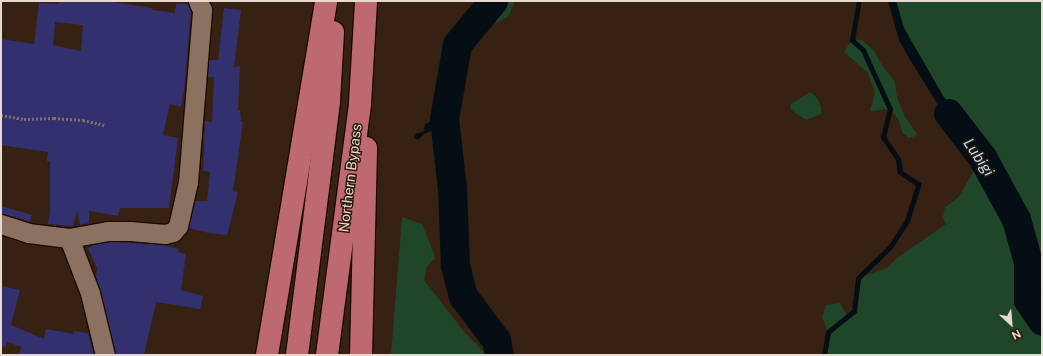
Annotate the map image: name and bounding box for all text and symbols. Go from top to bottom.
street label: Northern Bypass [335,123,365,233]
water label: Lubigi [960,135,998,179]
north arrow [991,304,1031,344]
text: N [1010,328,1023,342]

